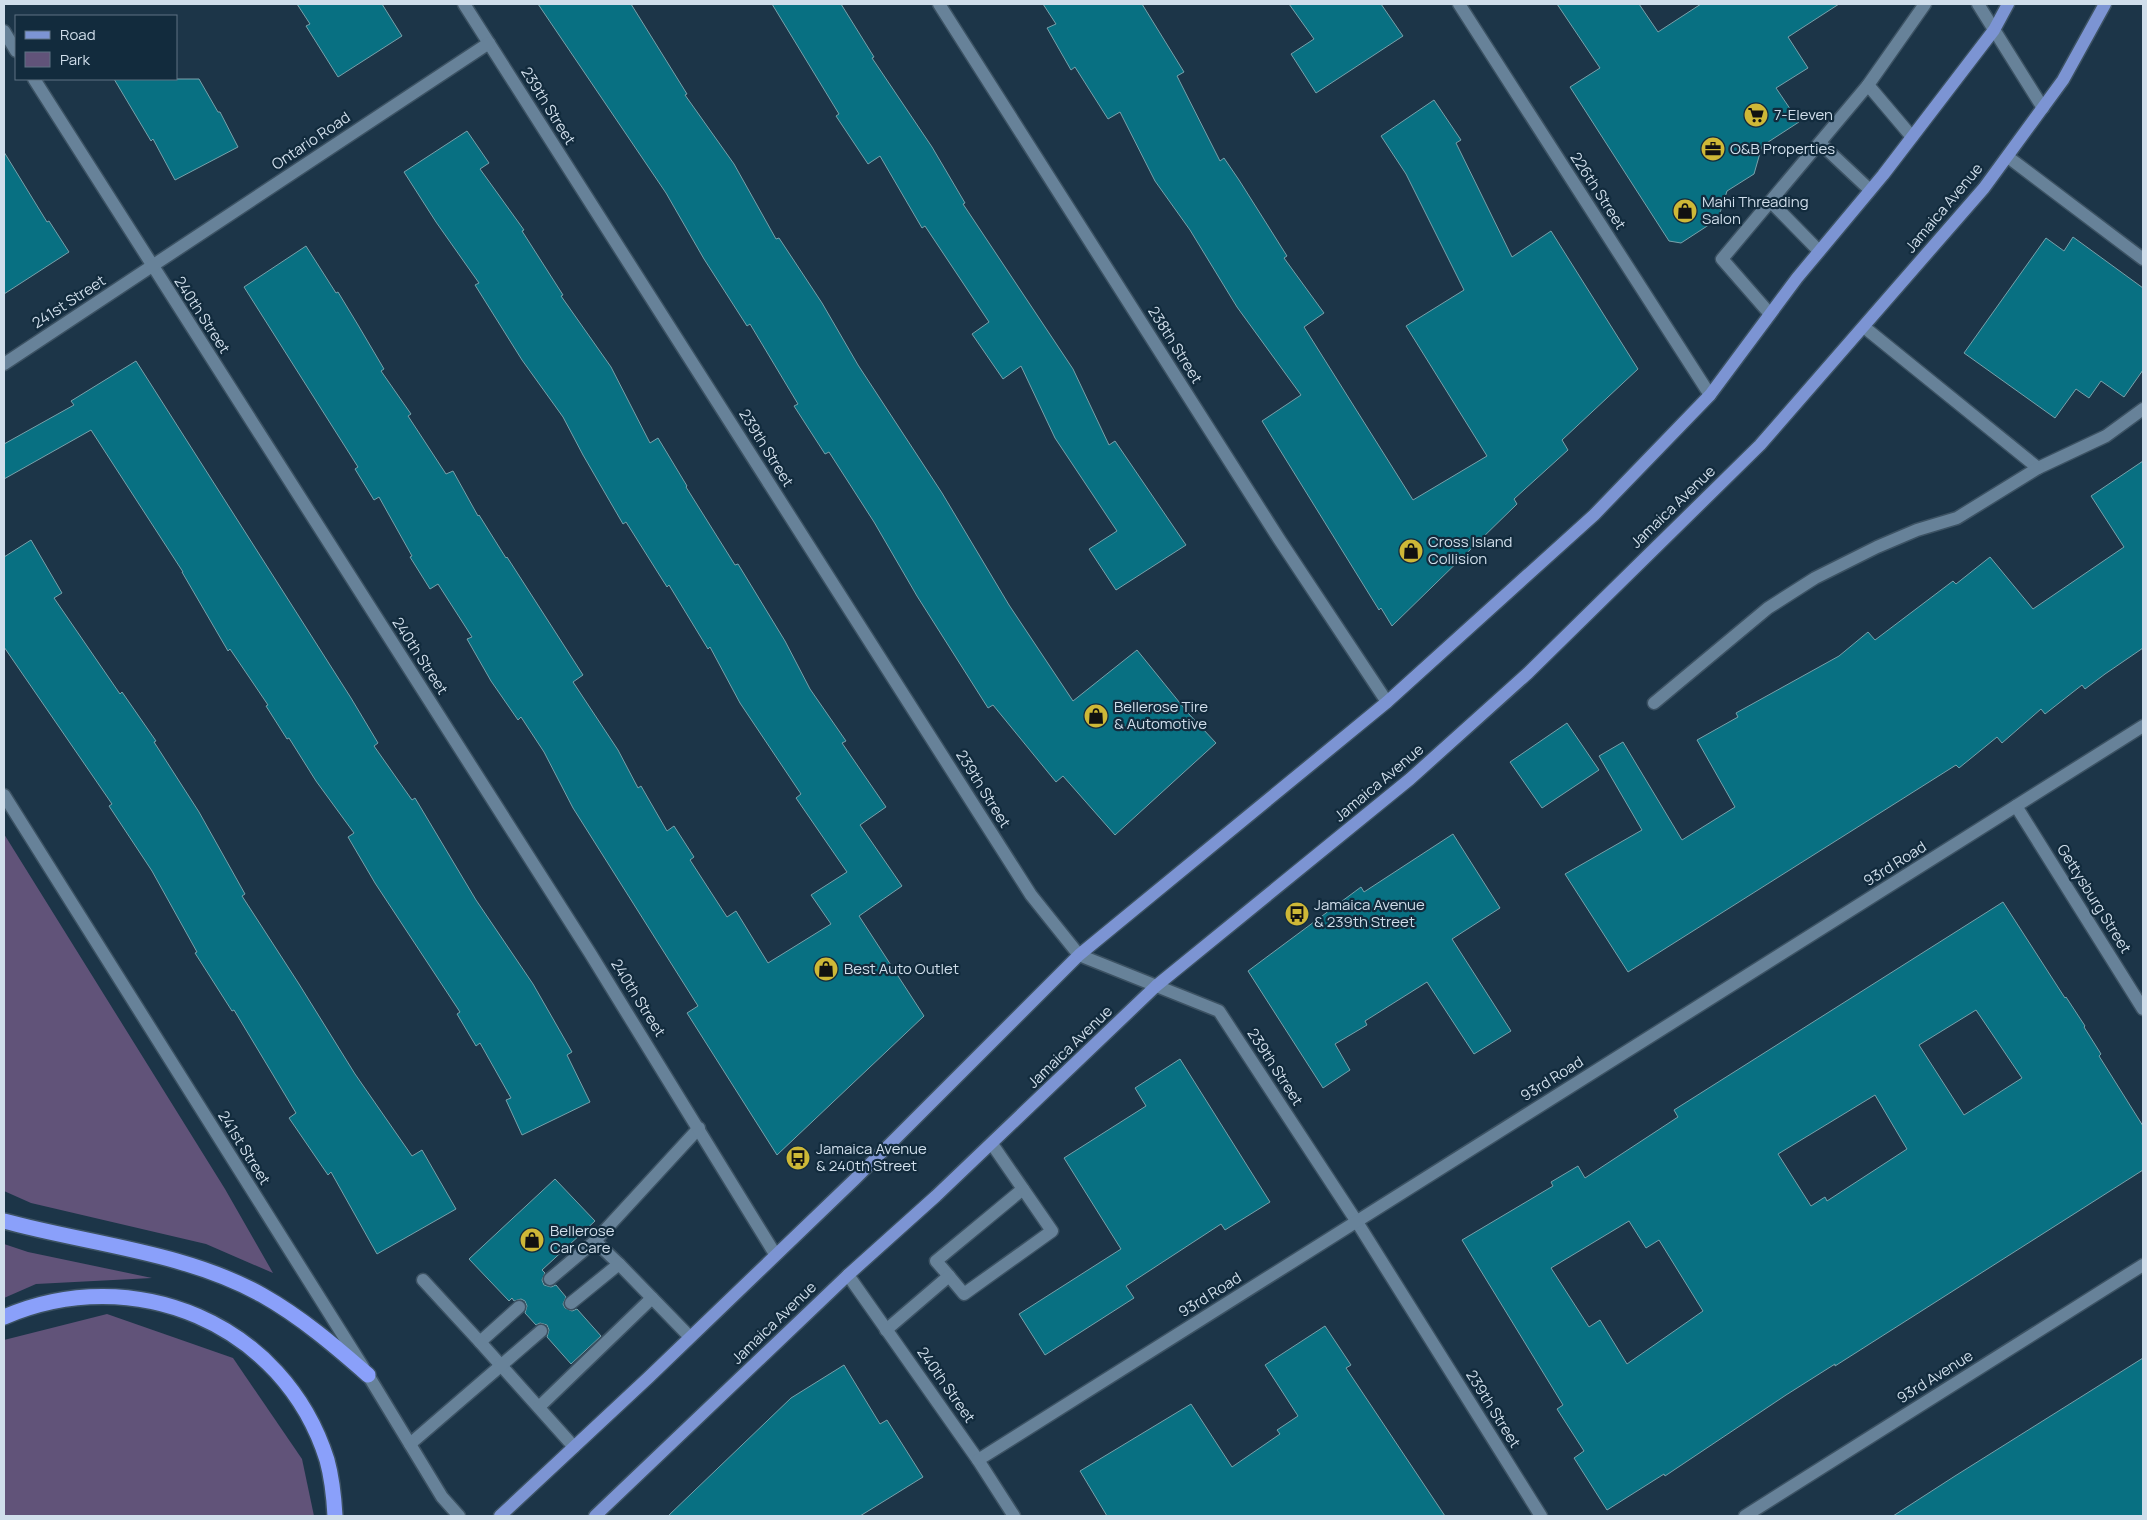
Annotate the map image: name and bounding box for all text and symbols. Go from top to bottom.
legend [15,15,178,80]
text: Road [60,24,96,45]
text: Park [60,49,90,70]
street label: 239th Street [516,63,581,149]
supermarket icon: 7-Eleven [1743,102,1769,128]
place label: 7-Eleven [1774,104,1833,125]
street label: Ontario Road [267,107,354,175]
office icon: O&B Properties [1700,136,1726,162]
place label: O&B Properties [1730,138,1835,159]
street label: 226th Street [1566,148,1631,234]
street label: Jamaica Avenue [1900,158,1987,257]
place label: Mahi Threading Salon [1702,191,1809,229]
shop icon: Mahi Threading Salon [1672,198,1698,224]
street label: 241st Street [28,270,110,333]
street label: 240th Street [170,272,235,357]
street label: 238th Street [1143,302,1208,387]
street label: 239th Street [734,405,799,491]
street label: Jamaica Avenue [1626,460,1720,553]
place label: Cross Island Collision [1428,531,1513,569]
shop icon: Cross Island Collision [1398,538,1424,564]
street label: 240th Street [388,613,453,698]
place label: Bellerose Tire & Automotive [1114,696,1208,734]
shop icon: Bellerose Tire & Automotive [1083,703,1109,729]
street label: Jamaica Avenue [1329,739,1428,826]
street label: 239th Street [951,746,1016,832]
street label: 93rd Road [1859,836,1930,891]
street label: Gettysburg Street [2052,840,2136,957]
place label: Jamaica Avenue & 239th Street [1314,894,1425,932]
bus stop icon: Jamaica Avenue & 239th Street [1284,901,1310,927]
street label: 240th Street [606,955,671,1041]
shop icon: Best Auto Outlet [813,956,839,982]
place label: Best Auto Outlet [844,958,959,979]
street label: Jamaica Avenue [1023,1000,1117,1093]
street label: 239th Street [1243,1024,1308,1109]
street label: 93rd Road [1516,1051,1587,1106]
street label: 241st Street [213,1107,276,1189]
place label: Jamaica Avenue & 240th Street [816,1138,927,1176]
bus stop icon: Jamaica Avenue & 240th Street [785,1145,811,1171]
place label: Bellerose Car Care [550,1220,615,1258]
shop icon: Bellerose Car Care [519,1227,545,1253]
street label: 93rd Road [1174,1267,1245,1322]
street label: Jamaica Avenue [727,1276,821,1369]
street label: 240th Street [913,1343,980,1427]
street label: 93rd Avenue [1893,1345,1977,1408]
street label: 239th Street [1461,1366,1526,1452]

